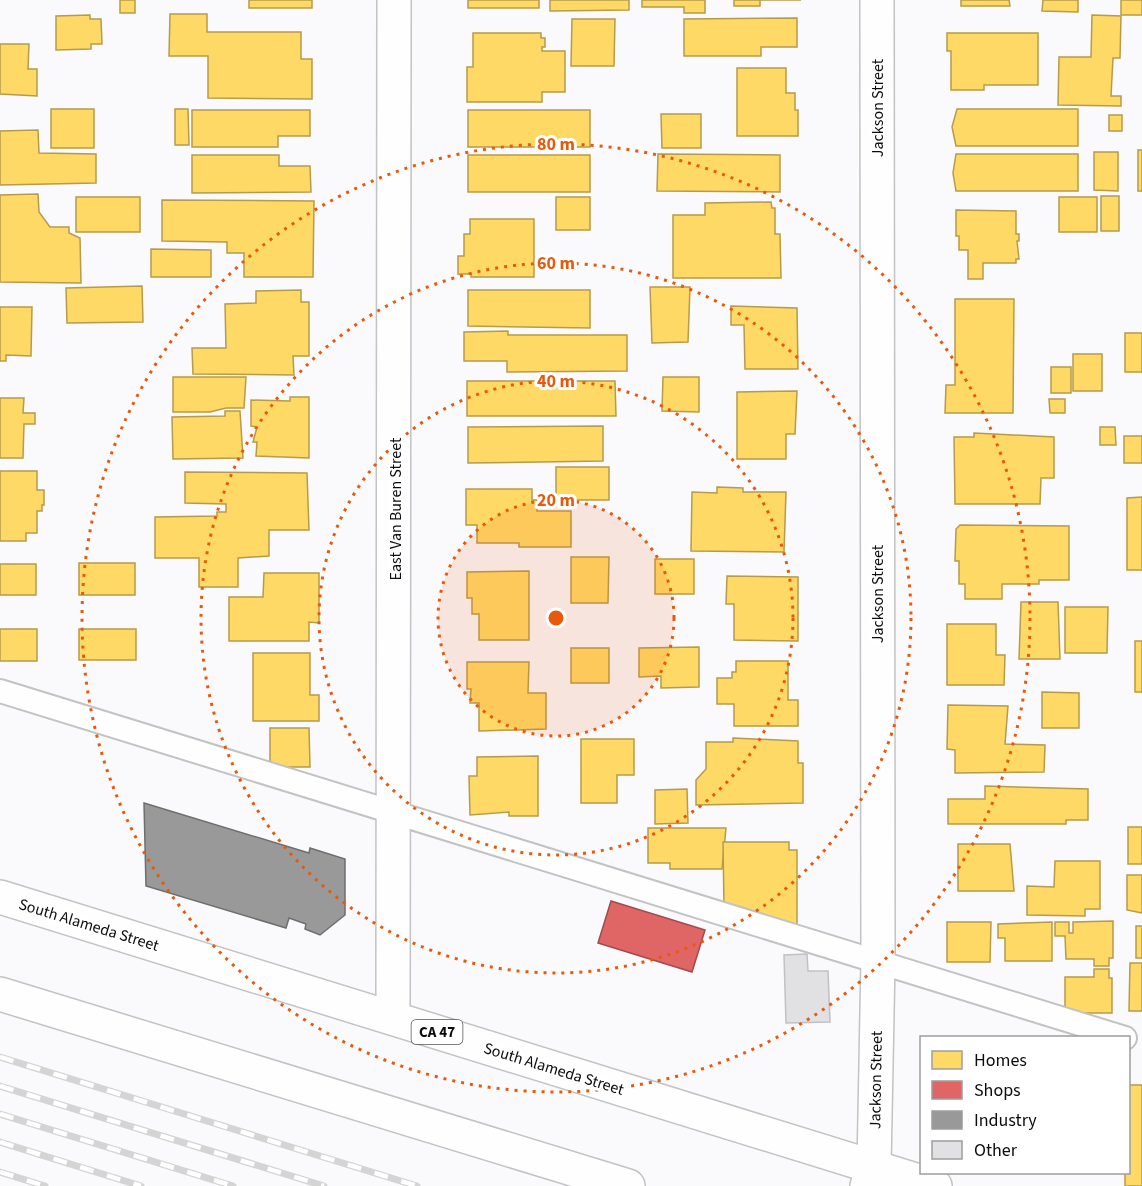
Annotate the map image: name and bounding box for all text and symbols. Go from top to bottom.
street label: Jackson Street [867,58,889,157]
text: 80 m [537,132,575,157]
text: 60 m [537,251,575,276]
text: 40 m [537,369,575,394]
street label: East Van Buren Street [385,437,407,580]
text: 20 m [537,488,575,513]
street label: Jackson Street [867,544,889,643]
centre of rings [546,608,566,628]
street label: South Alameda Street [16,893,162,957]
road number: CA 47 [412,1020,462,1044]
street label: Jackson Street [864,1030,888,1129]
legend [920,1036,1130,1174]
street label: South Alameda Street [481,1037,627,1101]
text: Homes [974,1048,1027,1073]
text: Shops [974,1078,1021,1103]
text: Industry [974,1108,1037,1133]
text: Other [974,1138,1018,1163]

